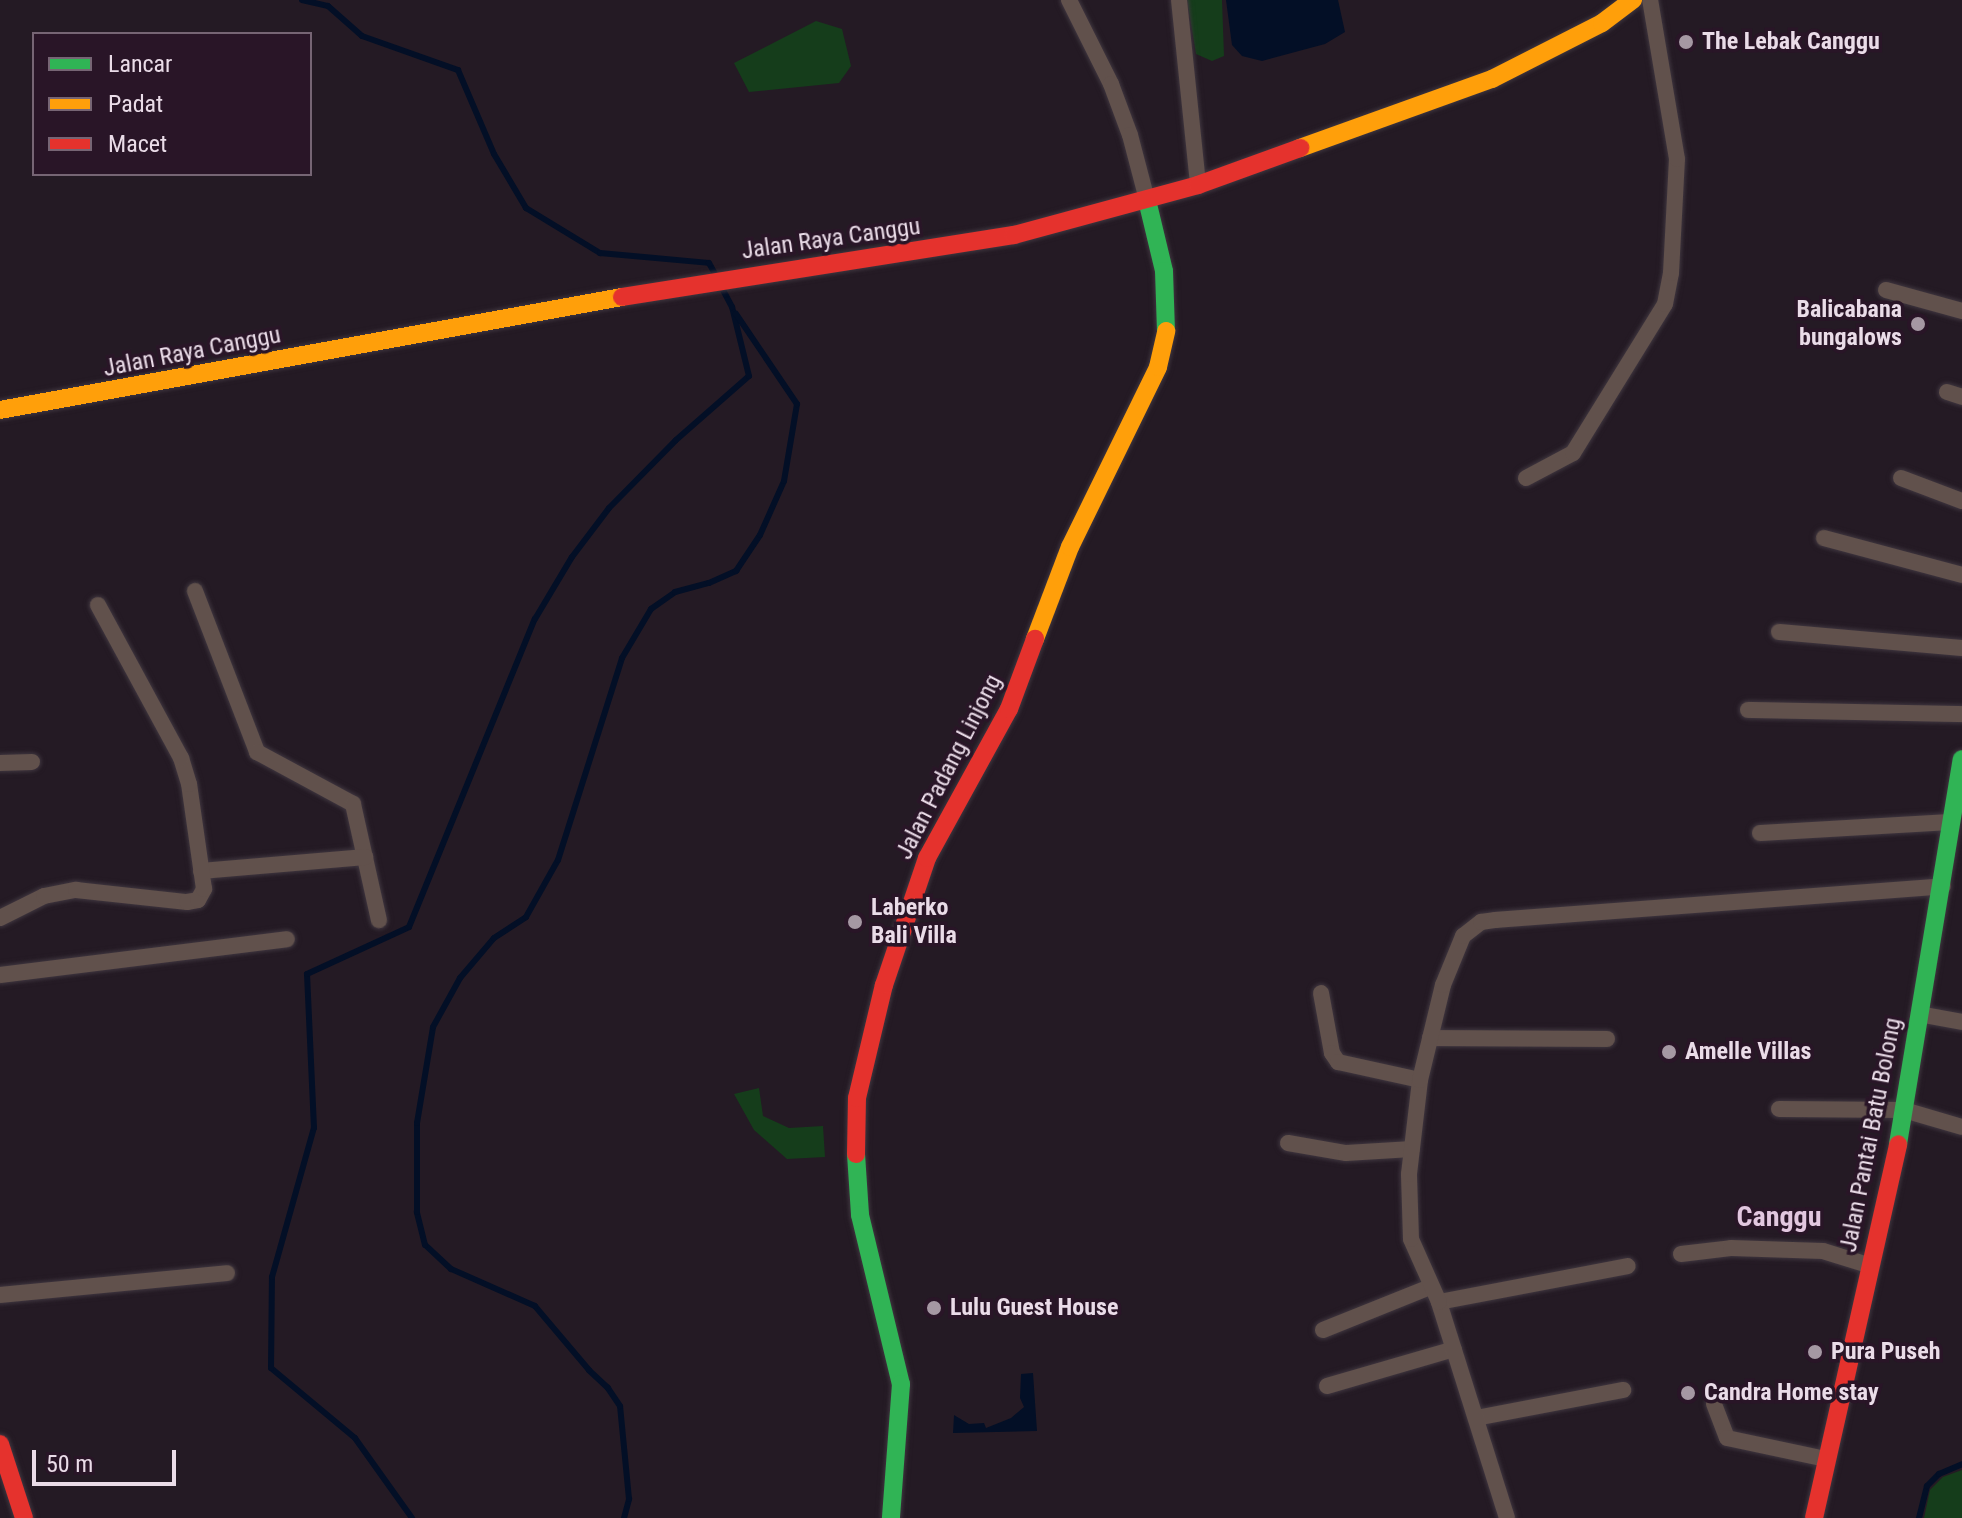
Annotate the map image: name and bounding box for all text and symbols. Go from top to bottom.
place label: The Lebak Canggu [1702,28,1880,56]
legend [32,32,312,176]
marker: The Lebak Canggu [1677,33,1695,51]
text: Lancar [108,50,172,78]
text: Padat [108,90,163,118]
text: Macet [108,130,167,158]
street label: Jalan Raya Canggu [740,212,922,266]
place label: Balicabana bungalows [1796,296,1902,352]
marker: Balicabana bungalows [1909,315,1927,333]
street label: Jalan Raya Canggu [101,321,283,383]
street label: Jalan Padang Linjong [890,670,1008,864]
place label: Laberko Bali Villa [871,894,957,950]
marker: Laberko Bali Villa [846,913,864,931]
street label: Jalan Pantai Batu Bolong [1834,1015,1908,1255]
place label: Amelle Villas [1685,1038,1811,1066]
marker: Amelle Villas [1660,1043,1678,1061]
district label: Canggu [1737,1200,1821,1234]
place label: Lulu Guest House [950,1294,1118,1322]
marker: Lulu Guest House [925,1299,943,1317]
place label: Pura Puseh [1831,1338,1941,1366]
marker: Pura Puseh [1806,1343,1824,1361]
place label: Candra Home stay [1704,1379,1879,1407]
marker: Candra Home stay [1679,1384,1697,1402]
scale bar [36,1434,180,1484]
text: 50 m [46,1450,93,1478]

